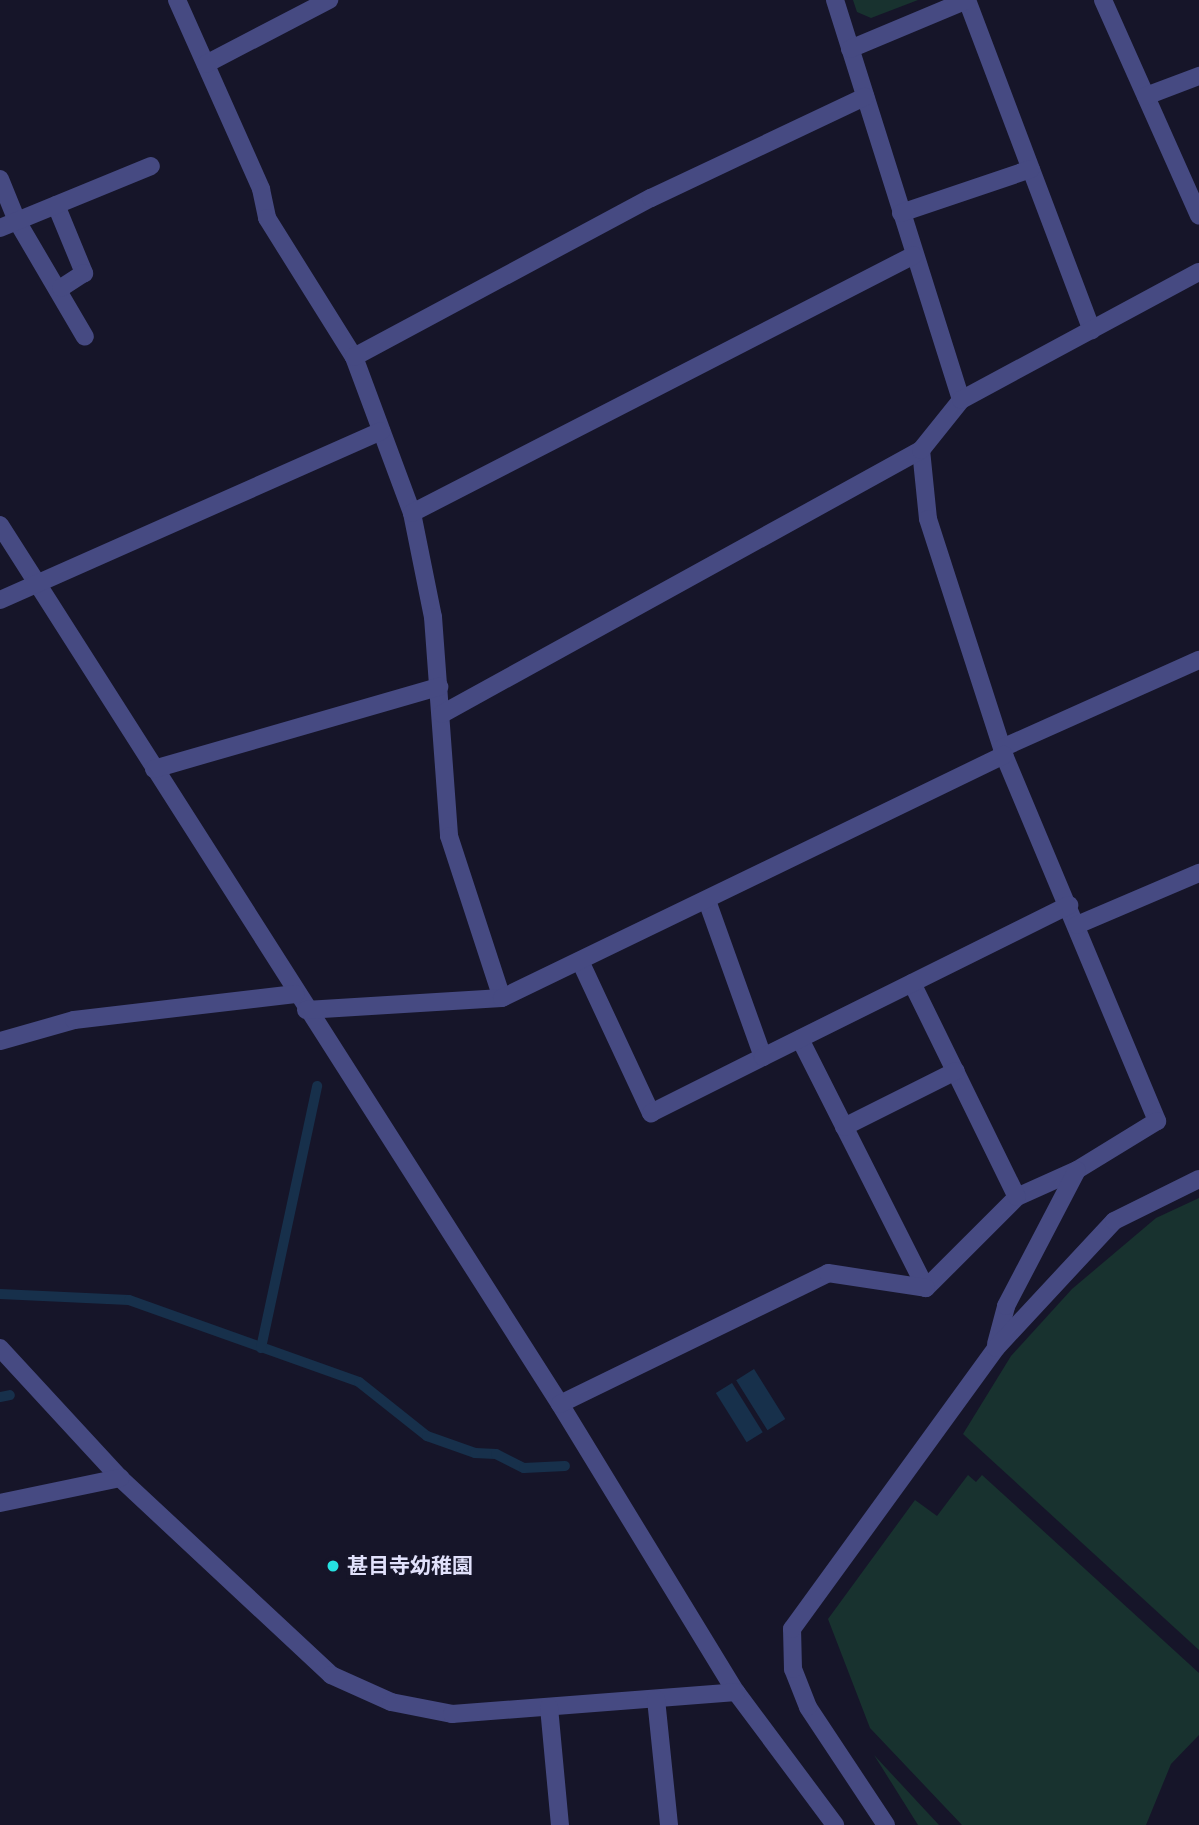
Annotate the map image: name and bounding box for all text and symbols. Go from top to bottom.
place label: 甚目寺幼稚園 [347,1553,473,1579]
marker: 甚目寺幼稚園 [325,1558,341,1574]

